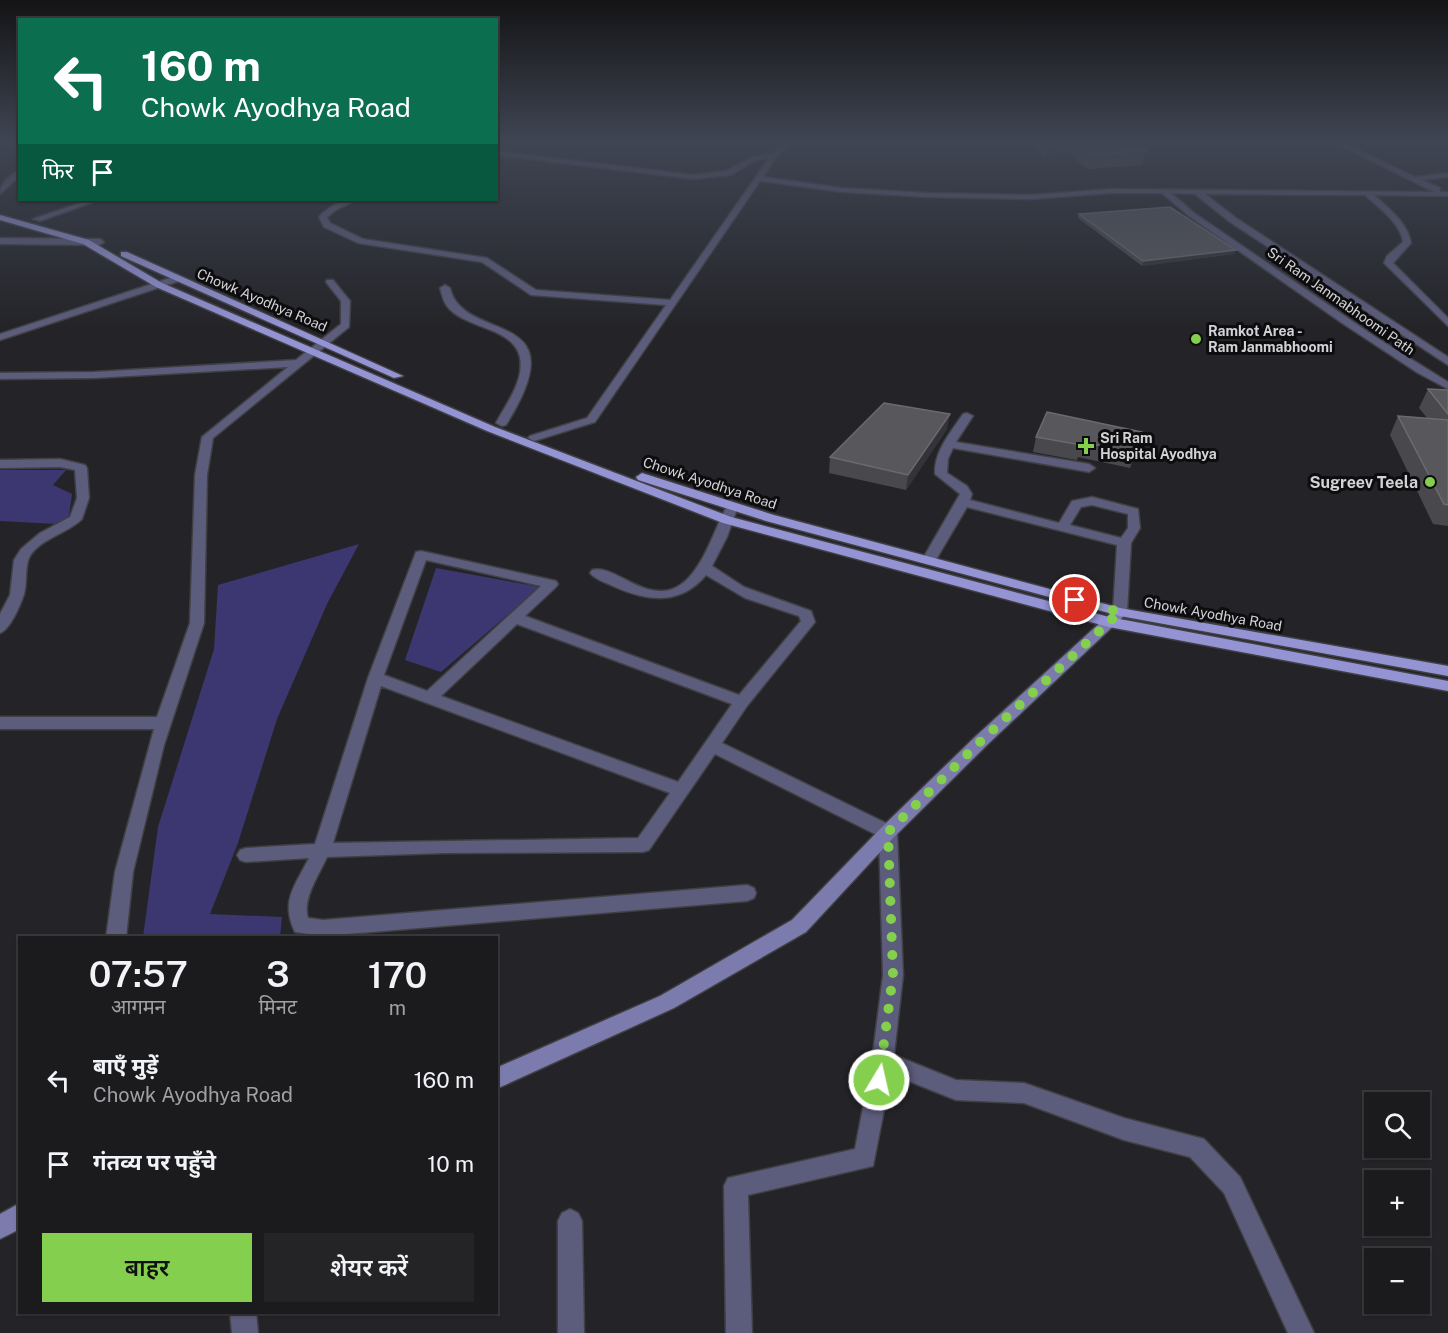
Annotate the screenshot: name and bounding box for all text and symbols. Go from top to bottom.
text: 160 m [141,41,261,90]
icon: left [42,42,120,120]
text: Chowk Ayodhya Road [141,91,411,123]
icon: arrive [86,156,119,189]
text: फिर [42,158,74,184]
street label: Sri Ram Janmabhoomi Path [1264,244,1418,358]
street label: Chowk Ayodhya Road [194,265,330,335]
place label: Ramkot Area - Ram Janmabhoomi [1208,323,1333,355]
marker: Ramkot Area - Ram Janmabhoomi [1189,332,1203,346]
place label: Sri Ram Hospital Ayodhya [1100,430,1217,462]
marker: Sri Ram Hospital Ayodhya [1077,437,1095,455]
street label: Chowk Ayodhya Road [641,454,779,512]
place label: Sugreev Teela [1309,473,1418,492]
marker: Sugreev Teela [1423,475,1437,489]
pin [1049,574,1100,625]
icon: arrive [1058,583,1091,616]
street label: Chowk Ayodhya Road [1143,594,1283,634]
text: 07:57 [89,953,188,995]
text: 3 [266,953,290,995]
text: 170 [368,954,427,996]
text: आगमन [111,995,166,1019]
text: मिनट [259,995,297,1019]
text: m [389,996,406,1020]
position arrow [847,1048,911,1112]
text: बाएँ मुड़ें [93,1053,158,1079]
icon: left [42,1064,75,1097]
text: 160 m [414,1067,474,1093]
text: Chowk Ayodhya Road [93,1083,293,1107]
map controls [1364,1092,1430,1314]
button: search [1364,1092,1430,1158]
icon: arrive [42,1148,75,1181]
text: गंतव्य पर पहुँचे [93,1149,216,1175]
text: 10 m [427,1151,474,1177]
button: + [1364,1170,1430,1236]
button: बाहर [42,1233,252,1302]
button: शेयर करें [264,1233,474,1302]
button: − [1364,1248,1430,1314]

